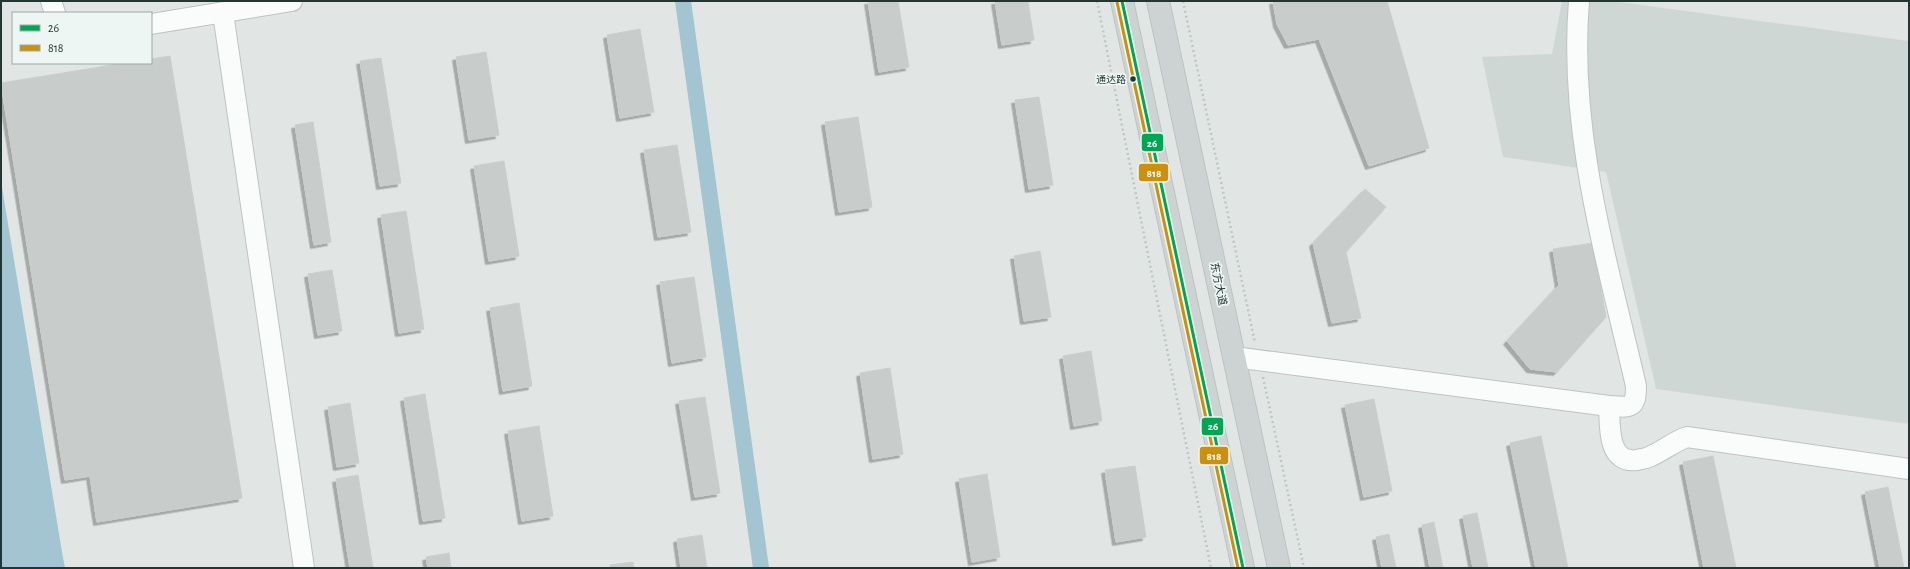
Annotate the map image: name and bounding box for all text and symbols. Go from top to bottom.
legend [12,12,152,64]
text: 26 [48,22,59,34]
text: 818 [48,42,64,54]
place label: 通达路 [1096,74,1126,85]
marker: 通达路 [1128,74,1138,84]
line badge: 26 [1141,133,1164,152]
text: 26 [1147,138,1157,149]
line badge: 818 [1138,163,1169,182]
text: 818 [1147,168,1161,179]
street label: 东方大道 [1209,261,1229,307]
line badge: 26 [1201,417,1224,436]
text: 26 [1208,421,1218,432]
line badge: 818 [1199,446,1229,465]
text: 818 [1207,451,1221,462]

